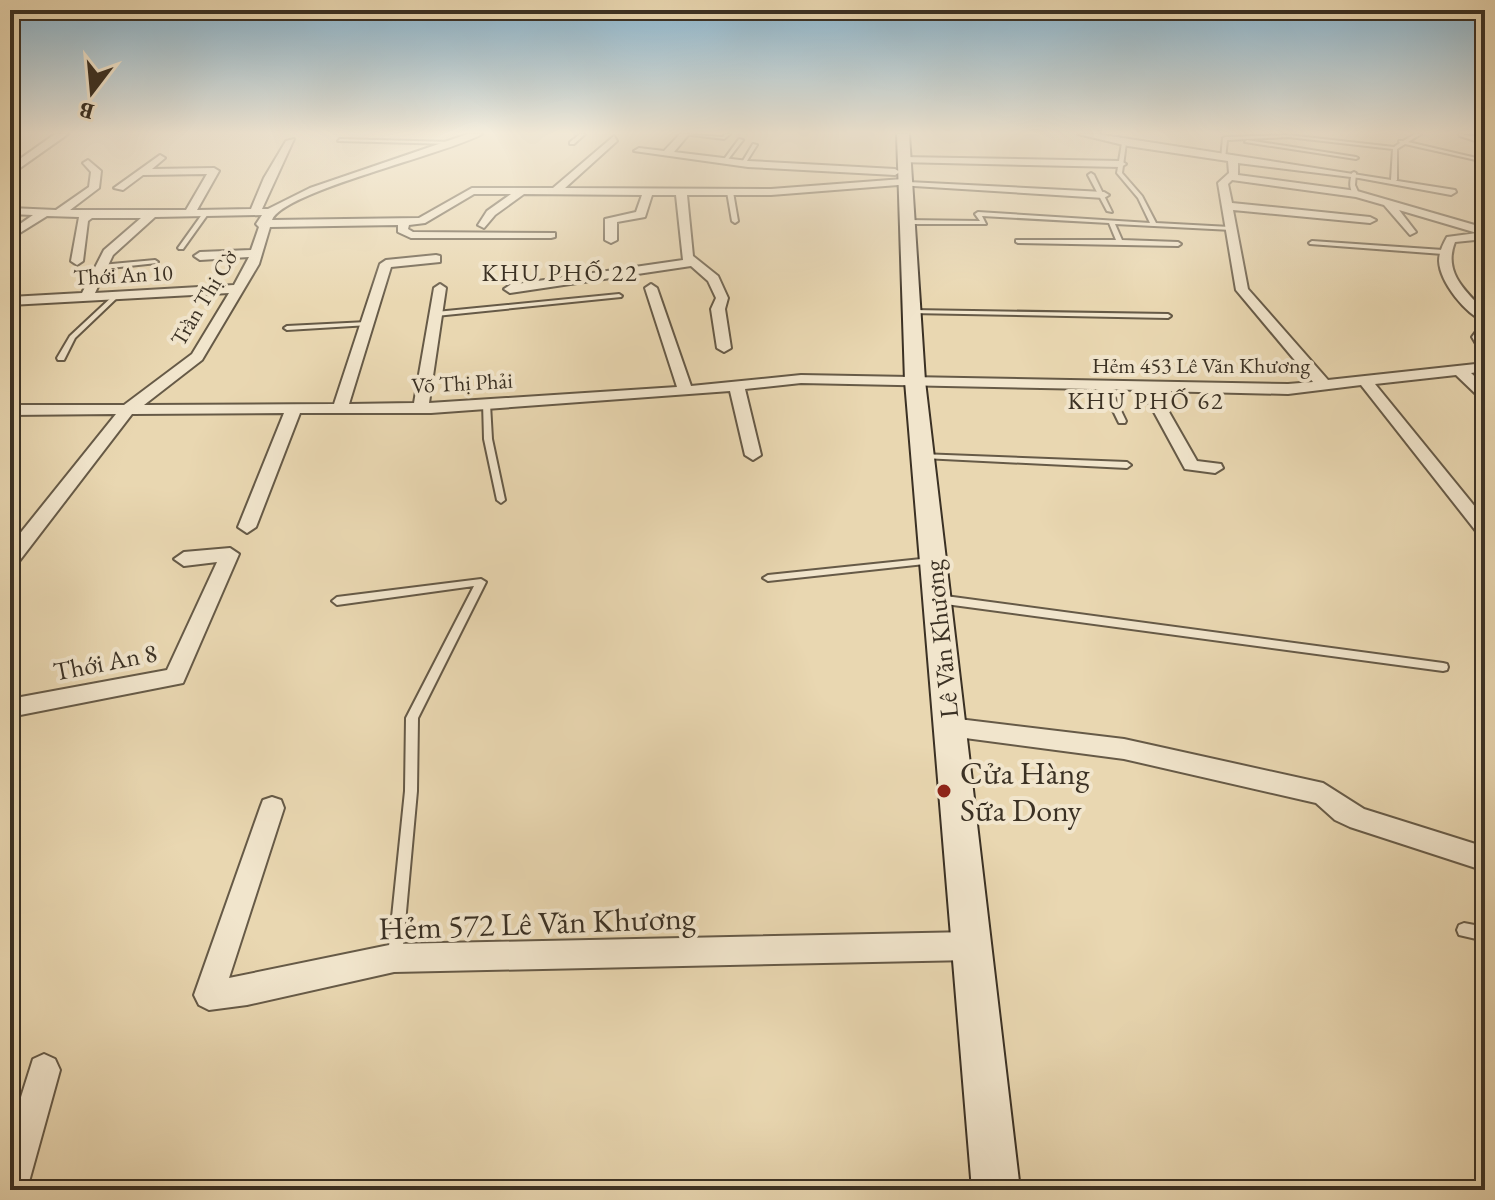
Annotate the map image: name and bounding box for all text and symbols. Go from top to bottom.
north arrow [52,52,132,132]
text: B [76,95,97,127]
street label: Trần Thị Cờ [164,244,245,351]
district label: KHU PHỐ 22 [481,257,639,288]
street label: Thới An 10 [73,258,174,292]
street label: Hẻm 453 Lê Văn Khương [1092,351,1311,380]
street label: Võ Thị Phải [411,366,513,400]
district label: KHU PHỐ 62 [1067,385,1225,416]
street label: Lê Văn Khương [916,558,966,720]
street label: Thới An 8 [50,635,160,689]
place label: Cửa Hàng Sữa Dony [960,752,1090,831]
marker: Cửa Hàng Sữa Dony [935,782,953,800]
street label: Hẻm 572 Lê Văn Khương [378,896,697,950]

